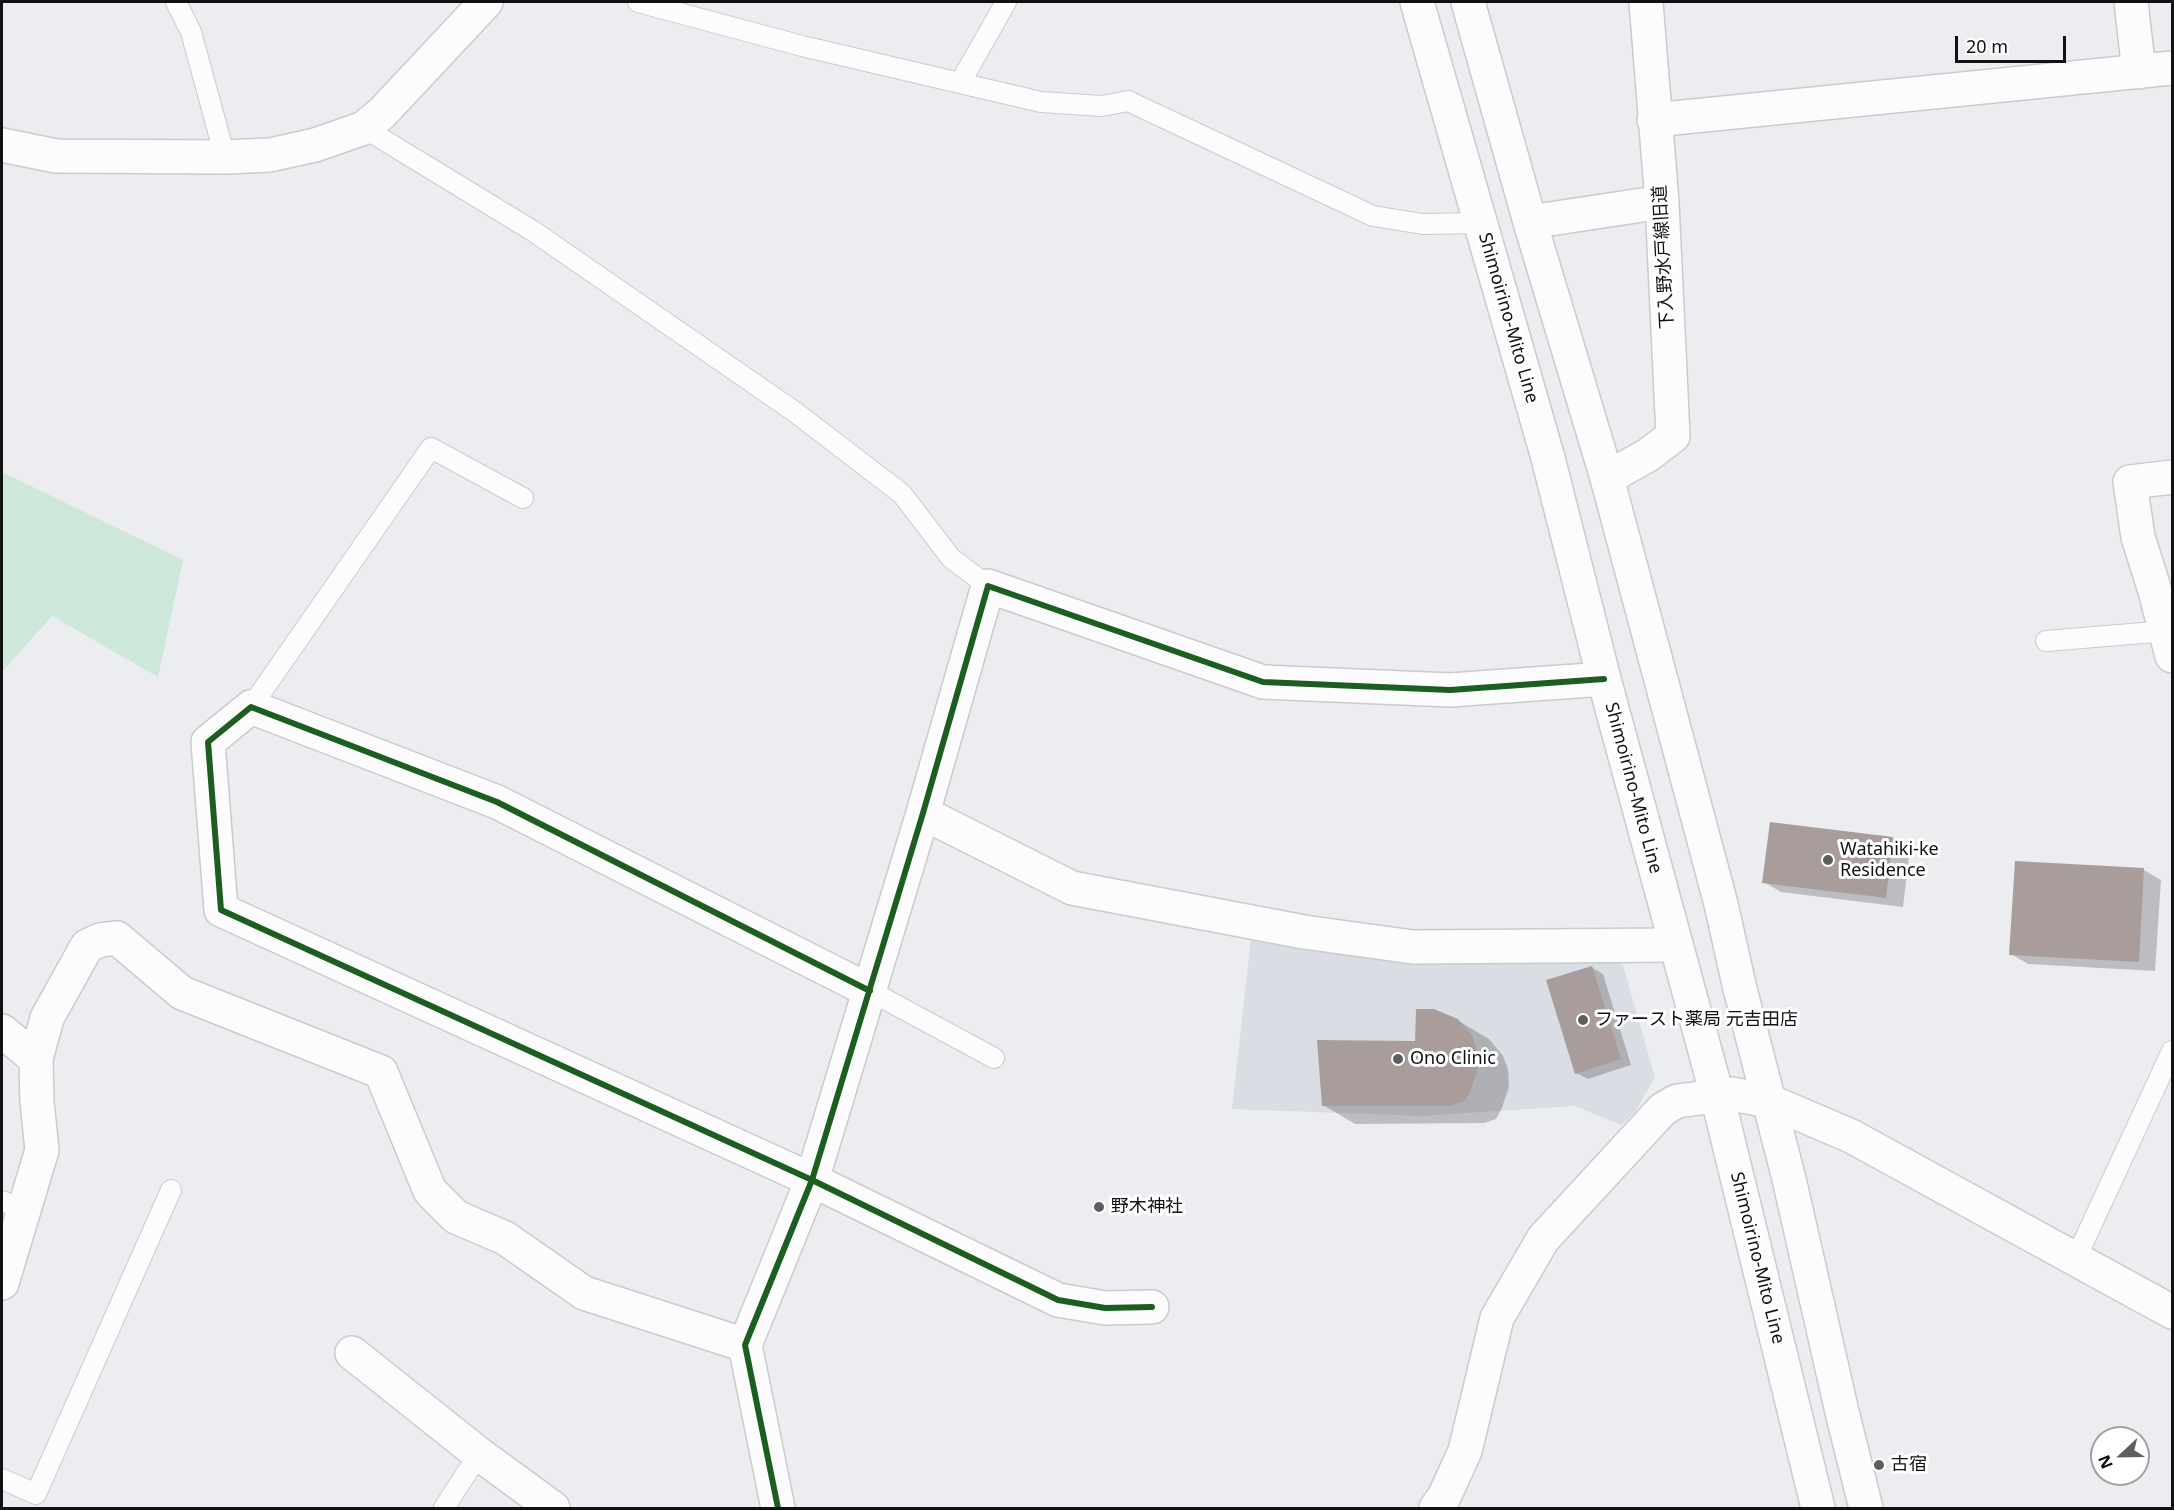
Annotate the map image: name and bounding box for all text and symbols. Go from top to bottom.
scale bar [1958,24,2069,62]
text: 20 m [1966,34,2008,58]
street label: 下入野水戸線旧道 [1649,185,1679,329]
street label: Shimoirino-Mito Line [1473,230,1543,406]
street label: Shimoirino-Mito Line [1600,700,1666,876]
place label: Watahiki-ke Residence [1840,839,1939,882]
marker: Watahiki-ke Residence [1821,853,1835,867]
place label: ファースト薬局 元吉田店 [1595,1009,1798,1031]
marker: ファースト薬局 元吉田店 [1576,1013,1590,1027]
place label: Ono Clinic [1410,1048,1496,1070]
marker: Ono Clinic [1391,1052,1405,1066]
street label: Shimoirino-Mito Line [1725,1170,1789,1346]
place label: 野木神社 [1111,1196,1183,1218]
marker: 野木神社 [1092,1200,1106,1214]
north arrow [2090,1426,2150,1486]
text: N [2093,1452,2118,1472]
place label: 古宿 [1891,1454,1927,1476]
marker: 古宿 [1872,1458,1886,1472]

